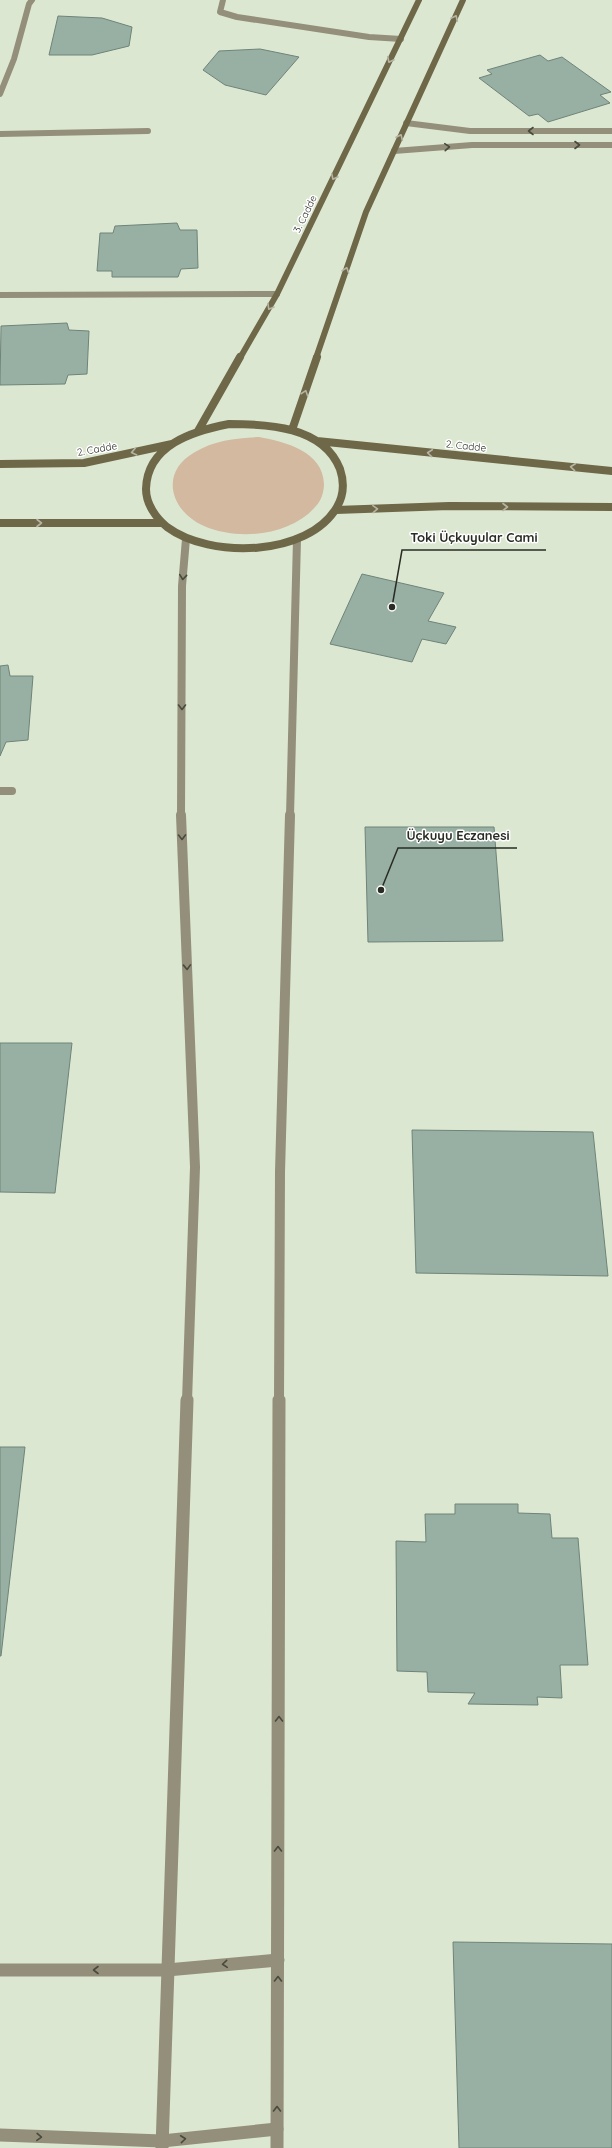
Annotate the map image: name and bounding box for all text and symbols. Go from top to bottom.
one-way arrow [450,15,458,23]
one-way arrow [387,56,395,64]
one-way arrow [528,127,534,135]
one-way arrow [395,133,403,141]
one-way arrow [574,141,580,149]
one-way arrow [444,142,450,151]
one-way arrow [331,173,339,181]
street label: 3. Cadde [290,193,320,235]
one-way arrow [342,267,350,274]
one-way arrow [268,303,275,310]
one-way arrow [300,390,308,397]
street label: 2. Cadde [445,437,487,455]
street label: 2. Cadde [76,439,118,459]
one-way arrow [131,448,137,456]
one-way arrow [427,449,433,458]
one-way arrow [570,463,576,472]
one-way arrow [502,503,508,511]
one-way arrow [372,504,378,513]
one-way arrow [36,519,42,527]
callout: Toki Üçkuyular Cami [402,525,546,550]
text: Toki Üçkuyular Cami [410,529,538,545]
one-way arrow [178,574,187,580]
one-way arrow [178,704,186,710]
callout: Üçkuyu Eczanesi [398,823,517,848]
text: Üçkuyu Eczanesi [406,827,510,843]
one-way arrow [177,834,186,840]
one-way arrow [182,964,191,970]
one-way arrow [275,1716,283,1722]
one-way arrow [274,1846,282,1852]
one-way arrow [222,1960,229,1969]
one-way arrow [93,1966,99,1974]
one-way arrow [274,1976,282,1982]
one-way arrow [273,2106,281,2112]
one-way arrow [36,2133,42,2141]
one-way arrow [180,2135,186,2144]

